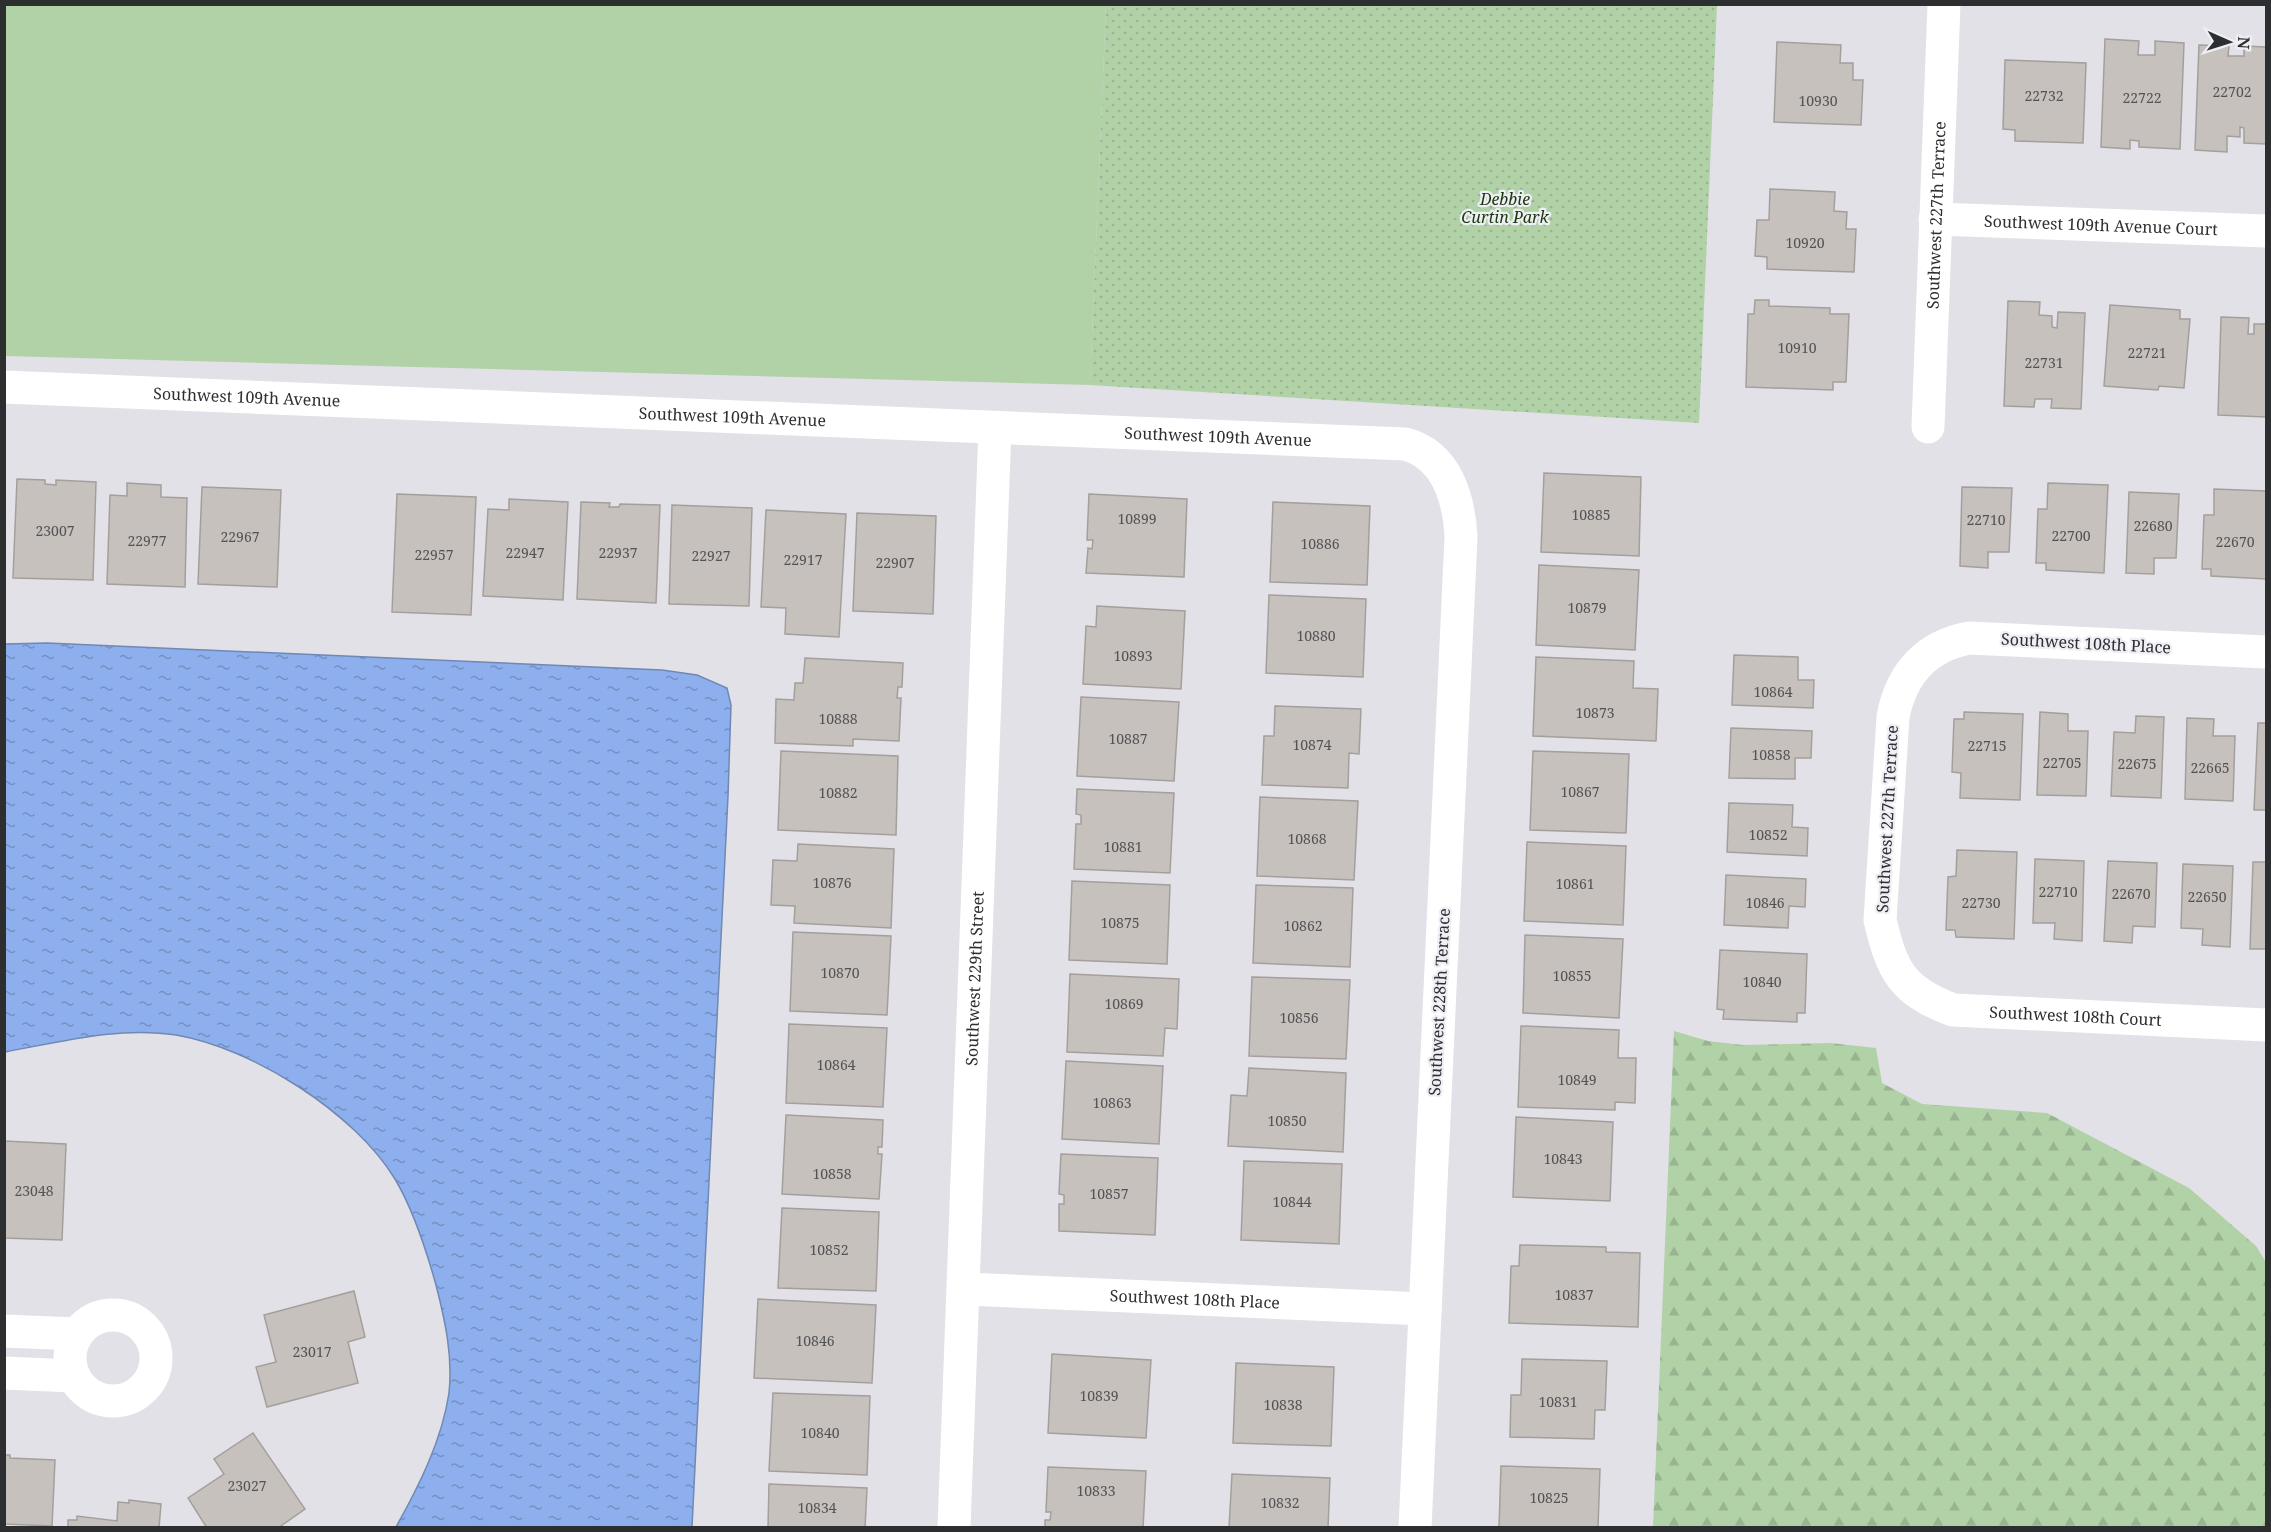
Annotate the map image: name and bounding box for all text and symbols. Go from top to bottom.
north arrow [2199,12,2259,72]
text: N [2233,36,2255,50]
house number: 22702 [2212,82,2252,101]
house number: 22732 [2024,86,2064,105]
house number: 22722 [2122,88,2162,107]
house number: 10930 [1798,91,1838,110]
street label: Southwest 227th Terrace [1921,121,1951,309]
park label: Debbie Curtin Park [1461,188,1550,228]
street label: Southwest 109th Avenue Court [1984,210,2219,240]
house number: 10920 [1785,233,1825,252]
house number: 10910 [1777,338,1817,357]
house number: 22721 [2127,343,2167,362]
house number: 22731 [2024,353,2064,372]
street label: Southwest 109th Avenue [153,382,341,412]
street label: Southwest 109th Avenue [638,402,826,431]
street label: Southwest 109th Avenue [1124,422,1312,451]
house number: 10885 [1571,505,1611,524]
house number: 10899 [1117,509,1157,528]
house number: 22710 [1966,510,2006,529]
house number: 22680 [2133,516,2173,535]
house number: 23007 [35,521,75,540]
house number: 22700 [2051,526,2091,545]
house number: 22967 [220,527,260,546]
house number: 22977 [127,531,167,550]
house number: 22670 [2215,532,2255,551]
house number: 10886 [1300,534,1340,553]
house number: 22947 [505,543,545,562]
house number: 22937 [598,543,638,562]
house number: 22957 [414,545,454,564]
house number: 22927 [691,546,731,565]
house number: 22917 [783,550,823,569]
house number: 22907 [875,553,915,572]
house number: 10879 [1567,598,1607,617]
house number: 10880 [1296,626,1336,645]
street label: Southwest 108th Place [2000,628,2172,658]
house number: 10893 [1113,646,1153,665]
house number: 10864 [1753,682,1793,701]
house number: 10873 [1575,703,1615,722]
house number: 10888 [818,709,858,728]
street label: Southwest 227th Terrace [1871,725,1903,913]
house number: 10887 [1108,729,1148,748]
house number: 10874 [1292,735,1332,754]
house number: 22715 [1967,736,2007,755]
house number: 10858 [1751,745,1791,764]
house number: 22705 [2042,753,2082,772]
house number: 22675 [2117,754,2157,773]
house number: 22665 [2190,758,2230,777]
house number: 10867 [1560,782,1600,801]
house number: 10882 [818,783,858,802]
house number: 10852 [1748,825,1788,844]
house number: 10868 [1287,829,1327,848]
house number: 10881 [1103,837,1143,856]
house number: 10876 [812,873,852,892]
house number: 10861 [1555,874,1595,893]
house number: 22710 [2038,882,2078,901]
house number: 22670 [2111,884,2151,903]
house number: 22650 [2187,887,2227,906]
street label: Southwest 229th Street [960,890,989,1066]
house number: 10846 [1745,893,1785,912]
house number: 22730 [1961,893,2001,912]
street label: Southwest 228th Terrace [1423,908,1455,1096]
house number: 10875 [1100,913,1140,932]
house number: 10862 [1283,916,1323,935]
house number: 10870 [820,963,860,982]
house number: 10855 [1552,966,1592,985]
house number: 10840 [1742,972,1782,991]
house number: 10869 [1104,994,1144,1013]
street label: Southwest 108th Court [1989,1001,2163,1031]
house number: 10856 [1279,1008,1319,1027]
house number: 10864 [816,1055,856,1074]
house number: 10849 [1557,1070,1597,1089]
house number: 10863 [1092,1093,1132,1112]
house number: 10850 [1267,1111,1307,1130]
house number: 10843 [1543,1149,1583,1168]
house number: 10858 [812,1164,852,1183]
house number: 23048 [14,1181,54,1200]
house number: 10857 [1089,1184,1129,1203]
house number: 10844 [1272,1192,1312,1211]
house number: 10852 [809,1240,849,1259]
street label: Southwest 108th Place [1109,1284,1280,1314]
house number: 10837 [1554,1285,1594,1304]
house number: 10846 [795,1331,835,1350]
house number: 23017 [292,1342,332,1361]
house number: 10839 [1079,1386,1119,1405]
house number: 10831 [1538,1392,1578,1411]
house number: 10838 [1263,1395,1303,1414]
house number: 10840 [800,1423,840,1442]
house number: 23027 [227,1476,267,1495]
house number: 10833 [1076,1481,1116,1500]
house number: 10825 [1529,1488,1569,1507]
house number: 10832 [1260,1493,1300,1512]
house number: 10834 [797,1498,837,1517]

